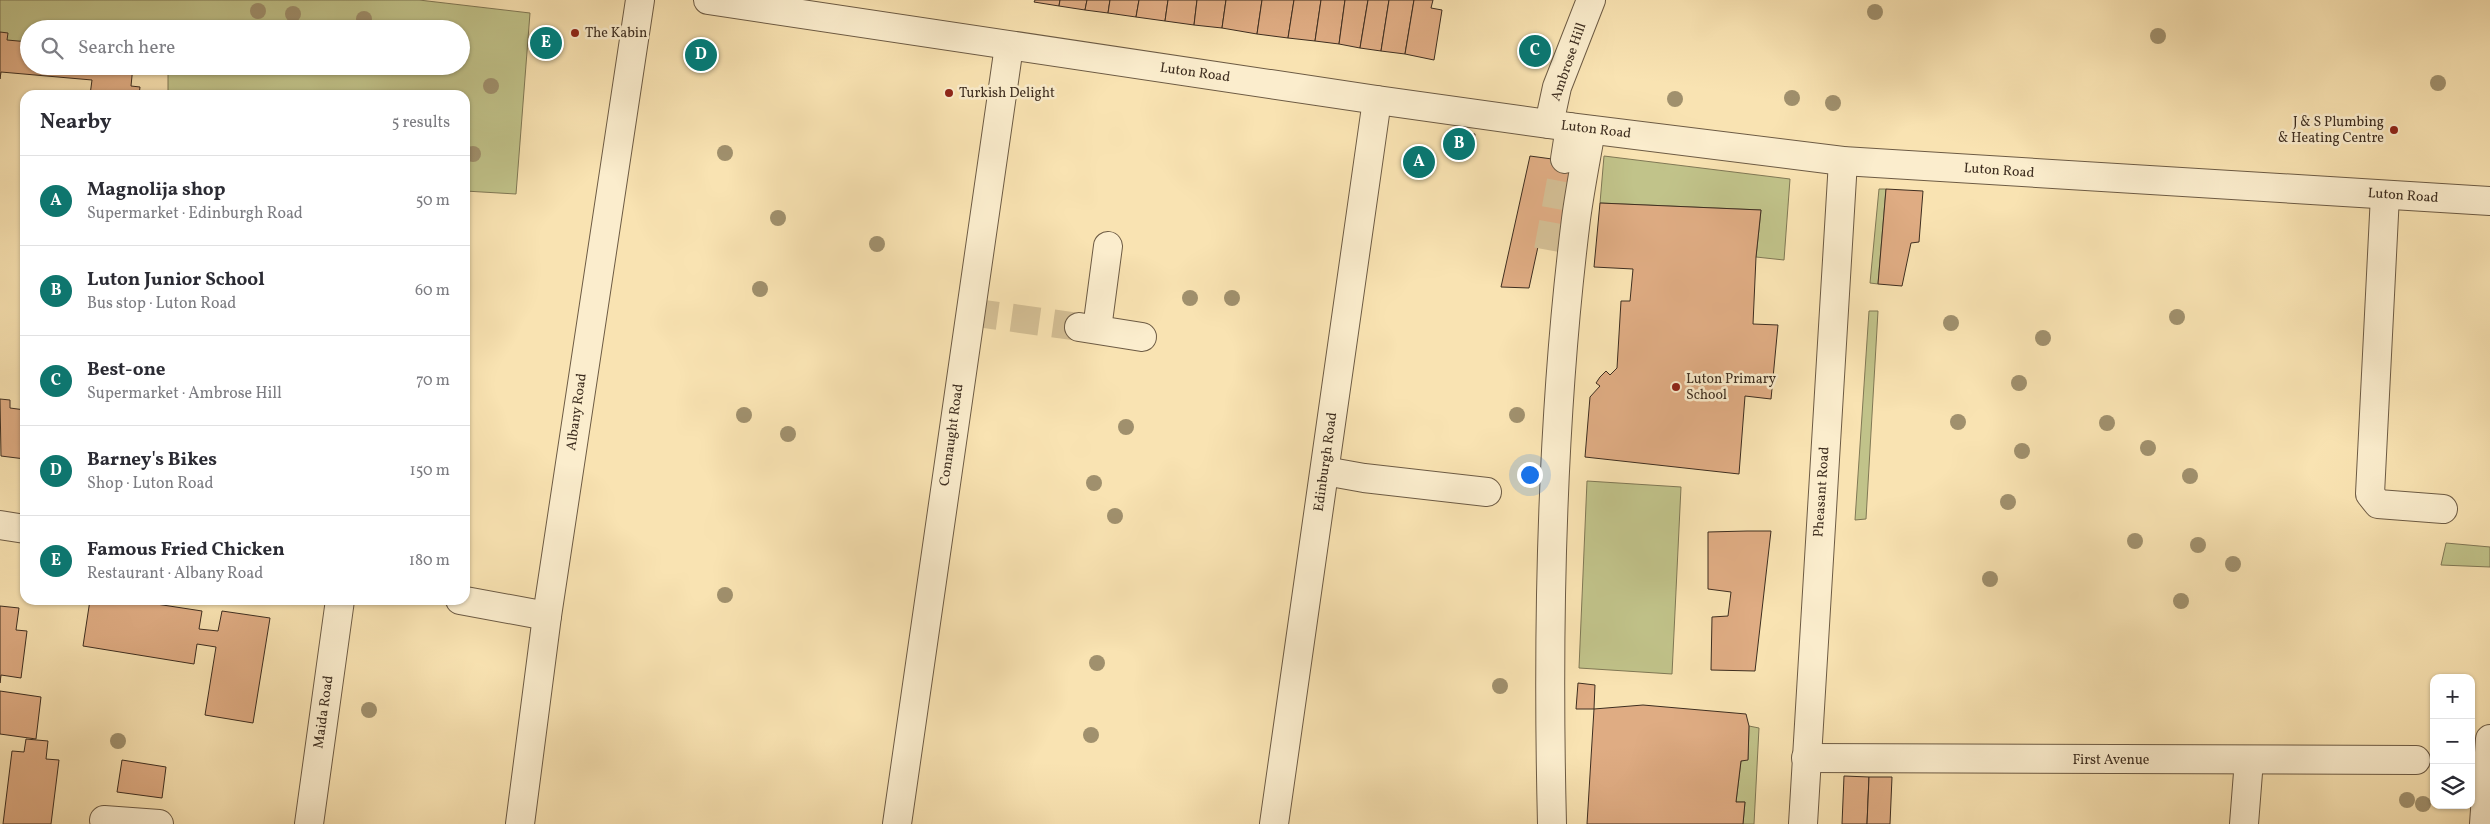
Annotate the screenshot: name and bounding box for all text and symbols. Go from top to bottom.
search box [20,20,470,75]
street label: Ambrose Hill [1547,20,1591,104]
pin: E [530,24,562,62]
place label: The Kabin [585,24,647,43]
marker: The Kabin [569,27,581,39]
pin: C [1519,32,1551,70]
icon: search [38,34,66,62]
text: Search here [78,35,175,61]
pin: D [685,36,717,74]
street label: Luton Road [1159,59,1231,87]
place label: Turkish Delight [959,84,1055,103]
marker: Turkish Delight [943,87,955,99]
text: Nearby [40,108,111,137]
text: 5 results [392,112,450,134]
place label: J & S Plumbing & Heating Centre [2278,113,2384,148]
street label: Luton Road [1560,116,1632,144]
marker: J & S Plumbing & Heating Centre [2388,124,2400,136]
pin: B [1443,125,1475,163]
pin: A [1403,143,1435,181]
street label: Luton Road [1963,159,2035,183]
text: Magnolija shop [87,177,225,203]
street label: Luton Road [2367,184,2439,208]
text: A [50,190,62,212]
text: 50 m [416,190,450,212]
text: Supermarket · Edinburgh Road [87,203,303,225]
text: Luton Junior School [87,267,265,293]
text: B [51,280,61,302]
text: 60 m [415,280,450,302]
text: Bus stop · Luton Road [87,293,236,315]
text: Best-one [87,357,165,383]
text: C [51,370,61,392]
text: 70 m [416,370,450,392]
place label: Luton Primary School [1686,370,1777,405]
street label: Albany Road [562,372,592,452]
marker: Luton Primary School [1670,381,1682,393]
text: Supermarket · Ambrose Hill [87,383,282,405]
street label: Connaught Road [935,383,969,487]
street label: Edinburgh Road [1310,411,1342,513]
street label: Pheasant Road [1809,446,1835,538]
text: Barney's Bikes [87,447,217,473]
text: D [50,460,62,482]
text: 150 m [409,460,450,482]
your location [1517,462,1543,488]
text: Shop · Luton Road [87,473,213,495]
text: Famous Fried Chicken [87,537,285,563]
text: E [51,550,61,572]
text: 180 m [409,550,450,572]
text: Restaurant · Albany Road [87,563,263,585]
street label: Maida Road [309,674,339,750]
map controls [2430,674,2475,809]
button: + [2430,674,2475,719]
button: − [2430,719,2475,764]
street label: First Avenue [2072,751,2150,770]
button: layers [2430,764,2475,809]

